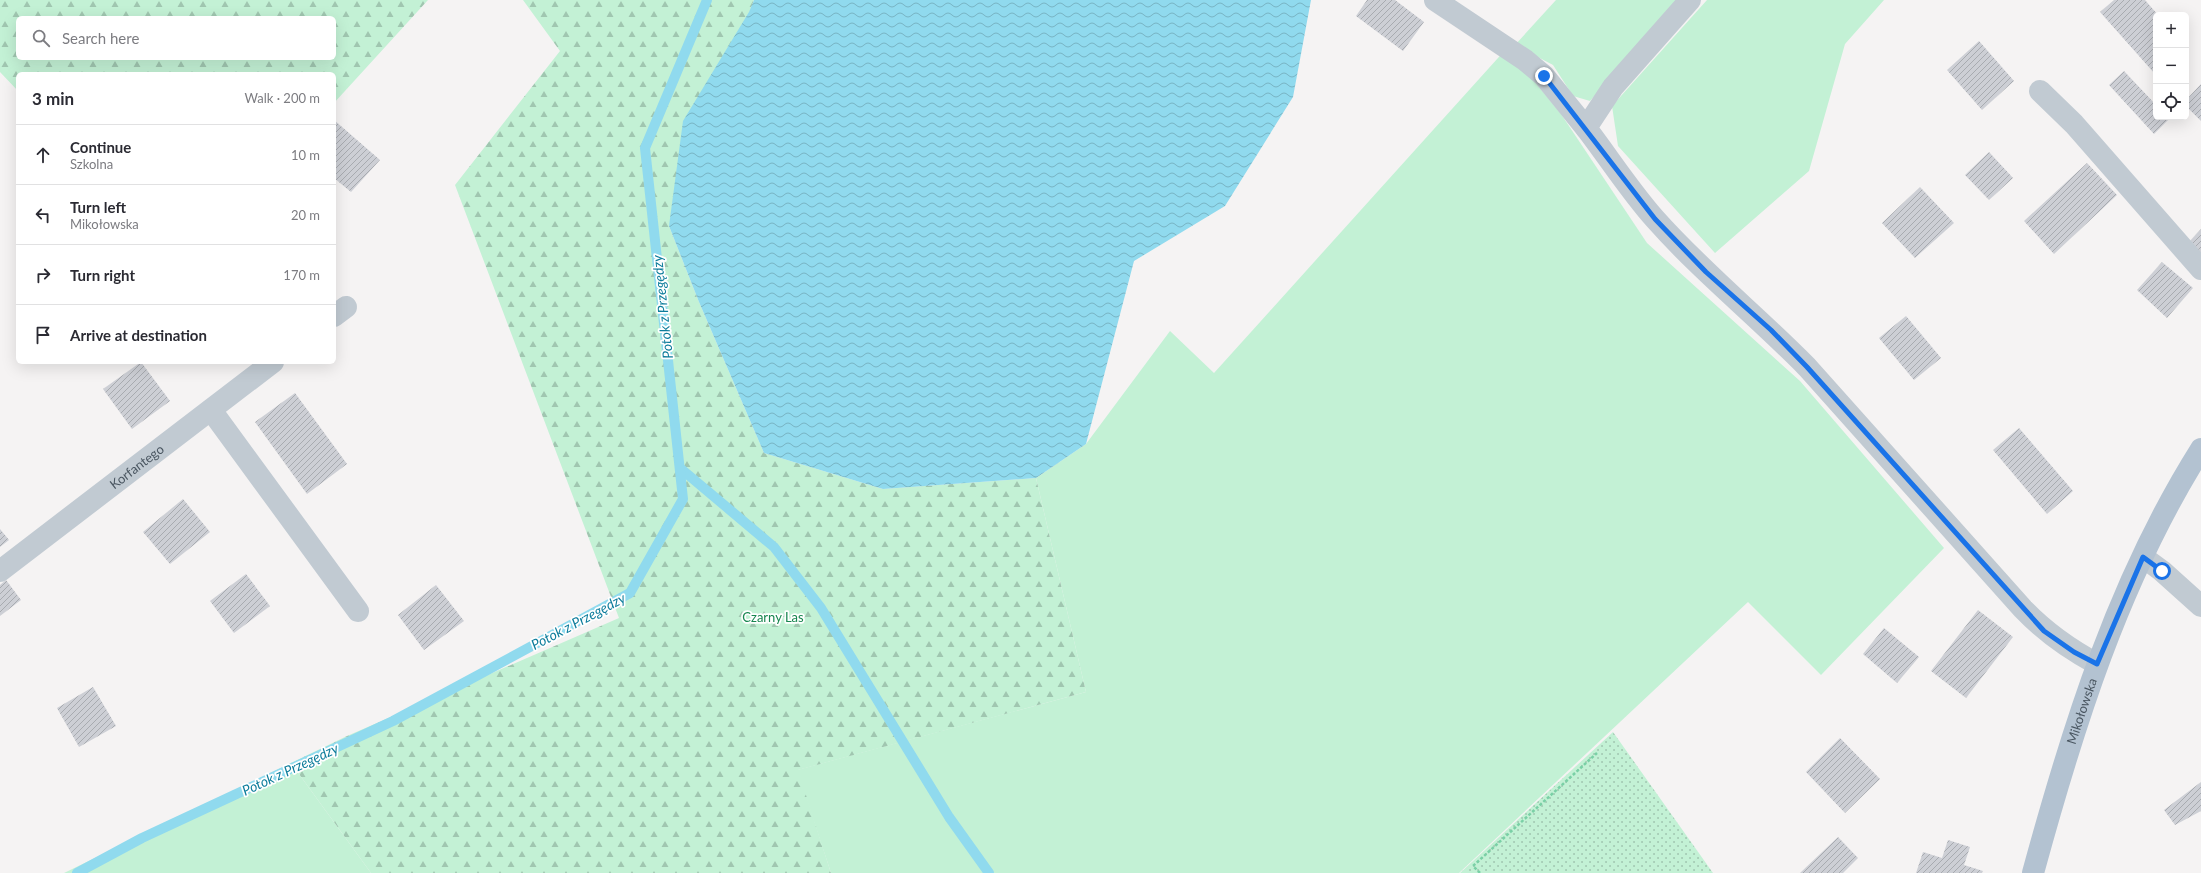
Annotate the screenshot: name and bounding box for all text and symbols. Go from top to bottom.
map controls [2153,12,2189,120]
button: + [2153,12,2189,48]
search box [16,16,336,60]
icon: search [30,27,52,49]
text: Search here [62,29,139,47]
button: − [2153,48,2189,84]
route end [1535,67,1553,85]
button: locate [2153,84,2189,120]
text: 3 min [32,88,74,109]
text: Walk · 200 m [244,90,320,106]
text: Continue [70,138,131,156]
icon: ahead [32,144,54,166]
text: 10 m [291,147,320,163]
text: Szkolna [70,156,113,172]
text: Turn left [70,198,126,216]
icon: left [32,204,54,226]
text: 20 m [291,207,320,223]
text: Mikołowska [70,216,139,232]
water label: Potok z Przegędzy [648,254,676,360]
icon: right [32,264,54,286]
text: Turn right [70,266,135,284]
text: 170 m [283,267,320,283]
icon: arrive [32,324,54,346]
text: Arrive at destination [70,326,207,344]
street label: Korfantego [106,441,167,492]
route start [2153,562,2171,580]
water label: Potok z Przegędzy [528,589,628,653]
park label: Czarny Las [742,609,804,625]
street label: Mikołowska [2063,676,2100,746]
water label: Potok z Przegędzy [239,739,341,799]

